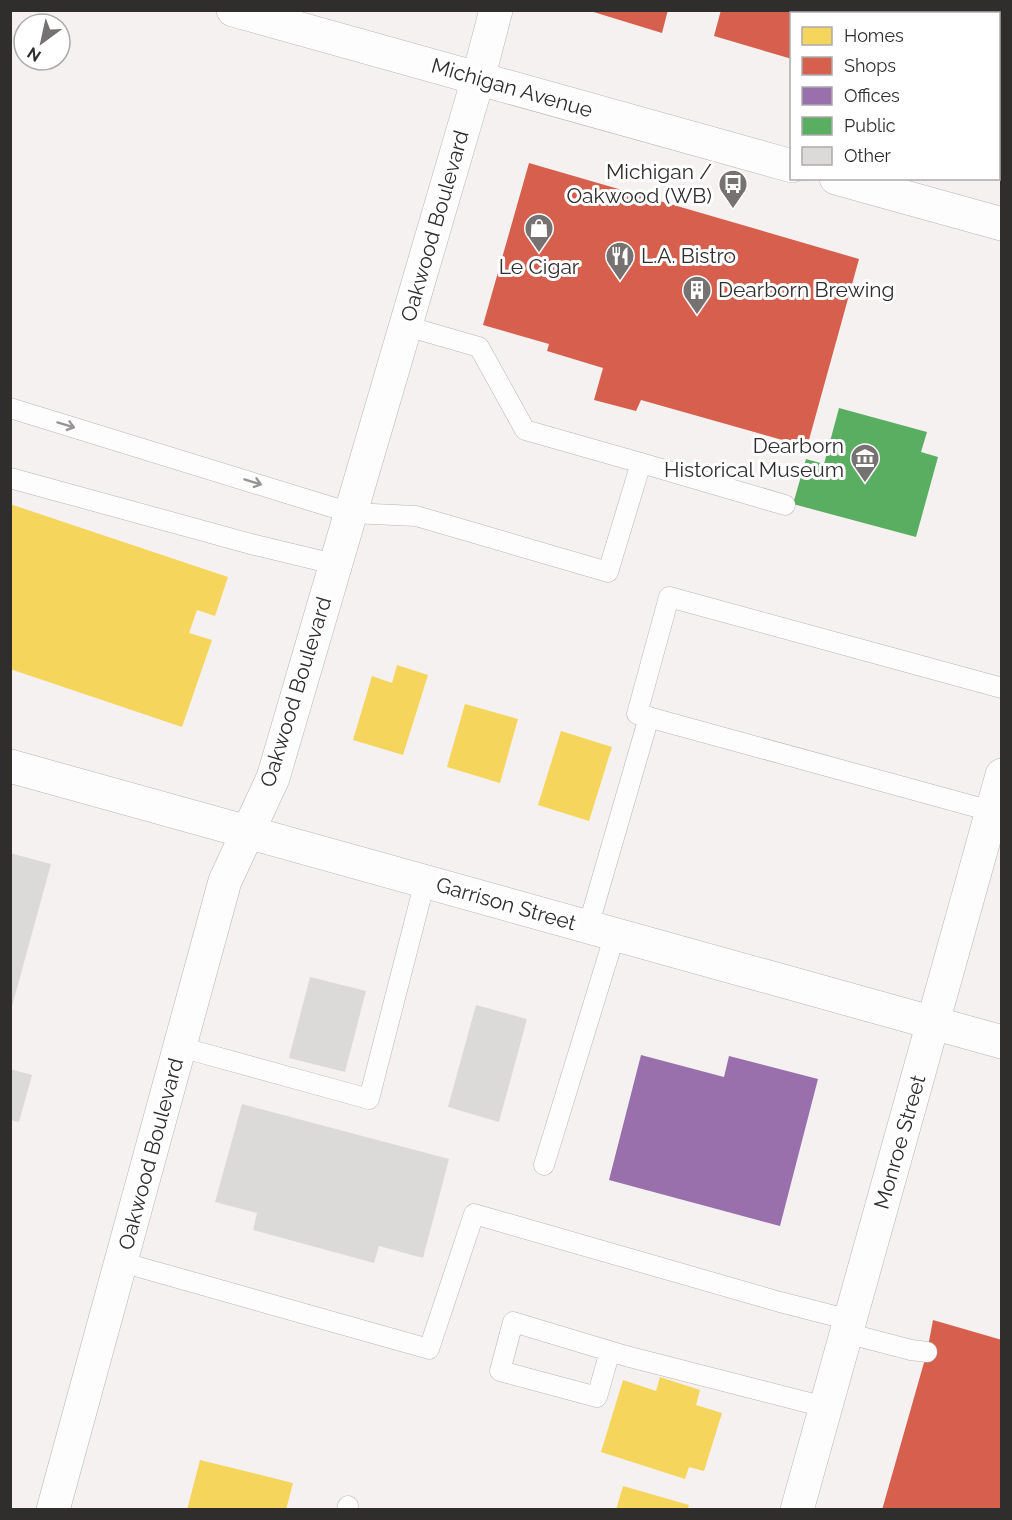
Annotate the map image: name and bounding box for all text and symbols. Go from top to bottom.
north arrow [12,12,72,72]
legend [790,12,1000,180]
text: Homes [844,25,904,46]
text: N [24,43,44,65]
street label: Michigan Avenue [429,53,596,122]
text: Shops [844,55,896,76]
text: Offices [844,85,900,106]
text: Public [844,115,896,136]
street label: Oakwood Boulevard [395,127,474,324]
text: Other [844,145,892,166]
place label: Michigan / Oakwood (WB) [566,159,712,208]
bus stop icon: Michigan / Oakwood (WB) [717,168,749,210]
shop icon: Le Cigar [523,212,555,254]
restaurant icon: L.A. Bistro [604,240,636,282]
place label: L.A. Bistro [641,243,736,268]
place label: Le Cigar [499,254,580,279]
building icon: Dearborn Brewing [681,274,713,316]
place label: Dearborn Brewing [718,277,895,302]
one-way arrow [57,420,76,431]
place label: Dearborn Historical Museum [664,433,844,482]
museum icon: Dearborn Historical Museum [849,442,881,484]
one-way arrow [243,478,262,489]
street label: Oakwood Boulevard [255,594,336,790]
street label: Garrison Street [433,872,579,935]
street label: Oakwood Boulevard [113,1055,188,1253]
street label: Monroe Street [868,1072,931,1212]

